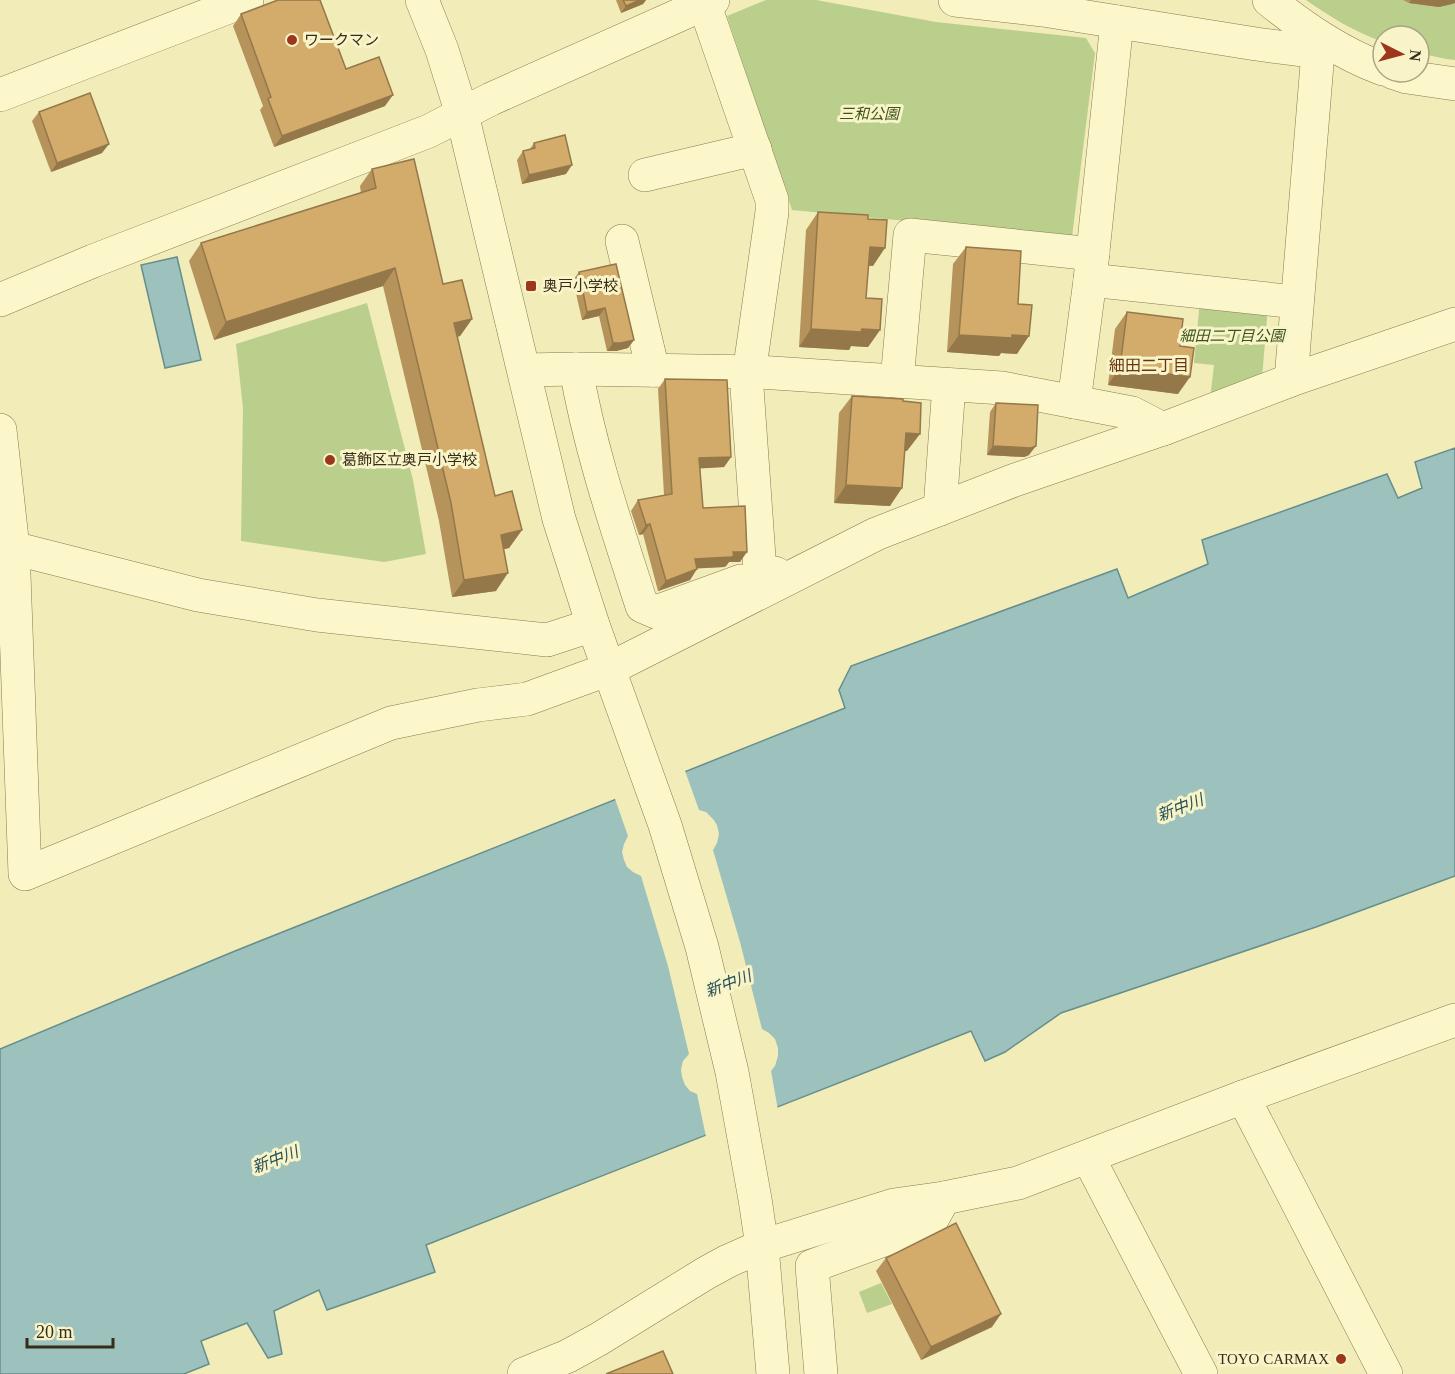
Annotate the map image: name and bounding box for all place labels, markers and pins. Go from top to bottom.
place label: ワークマン [304,32,379,48]
marker: ワークマン [285,33,299,47]
place label: 奥戸小学校 [543,278,618,294]
marker: 奥戸小学校 [524,279,538,293]
place label: 葛飾区立奥戸小学校 [342,451,477,468]
marker: 葛飾区立奥戸小学校 [323,453,337,467]
place label: TOYO CARMAX [1218,1351,1329,1367]
marker: TOYO CARMAX [1334,1352,1348,1366]

